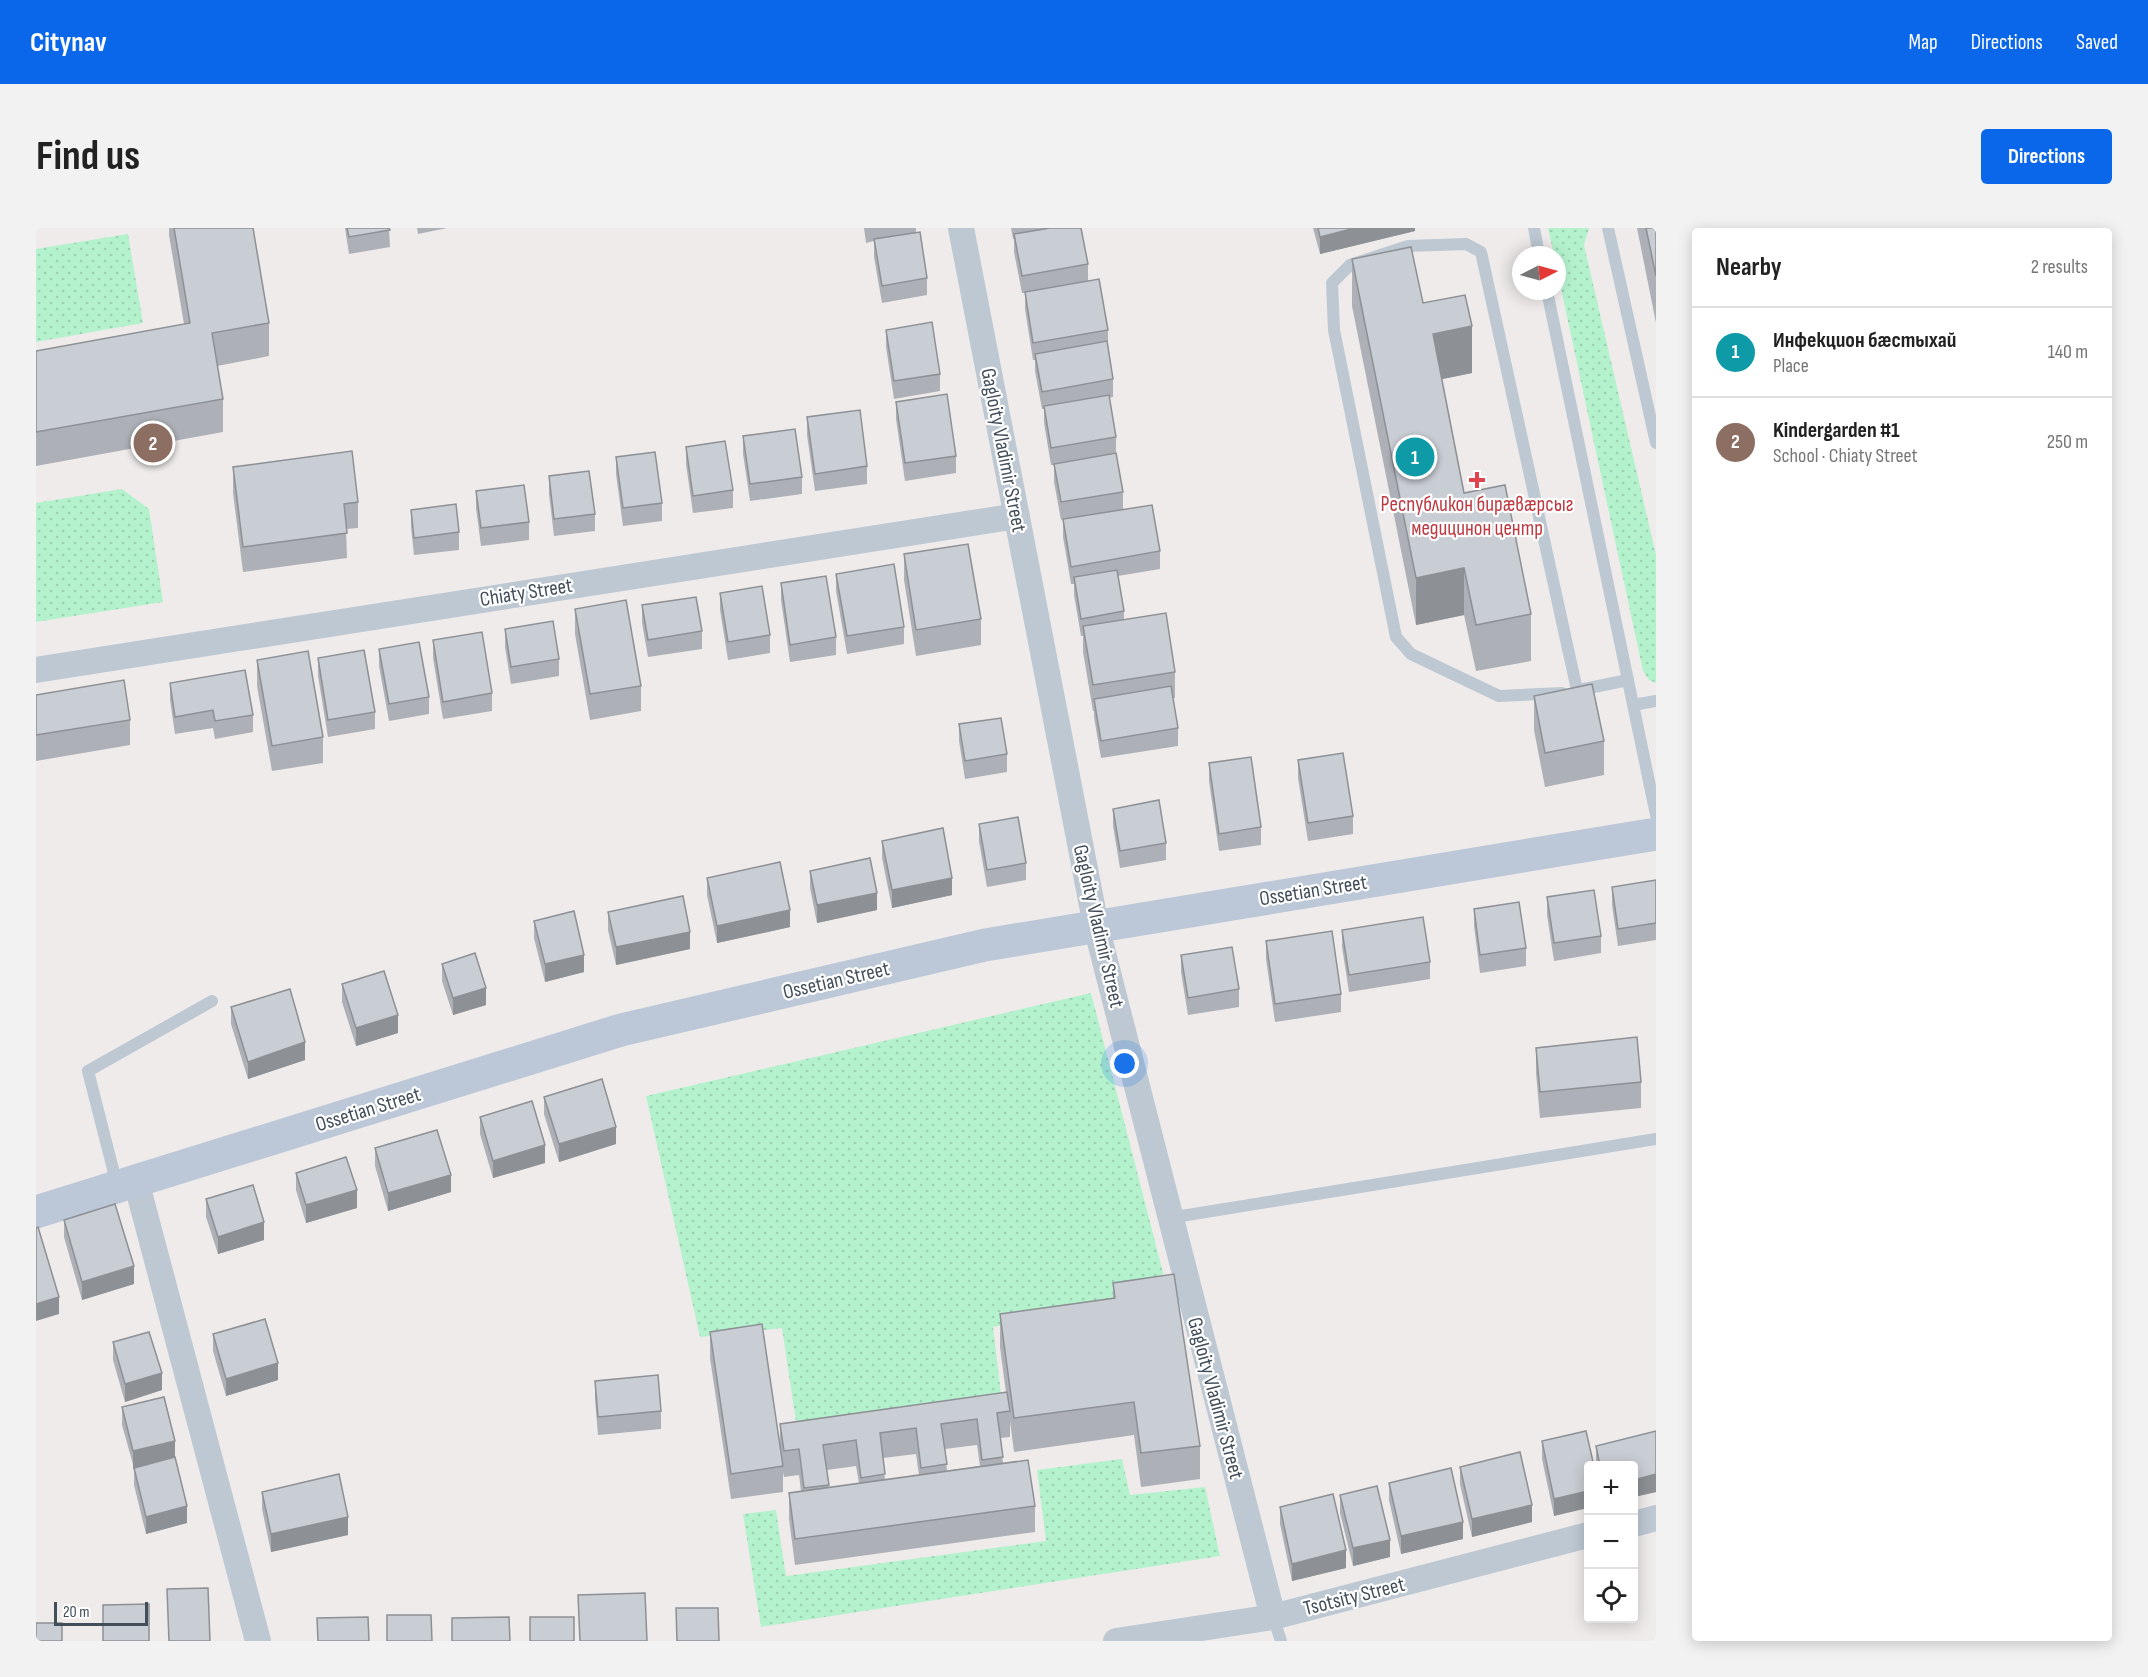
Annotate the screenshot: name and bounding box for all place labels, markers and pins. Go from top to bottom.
pin: 2 [134,420,172,466]
pin: 1 [1396,434,1434,480]
marker: Республикон бирæвæрсыг медицинон центр [1468,471,1486,489]
place label: Республикон бирæвæрсыг медицинон центр [1381,492,1573,541]

